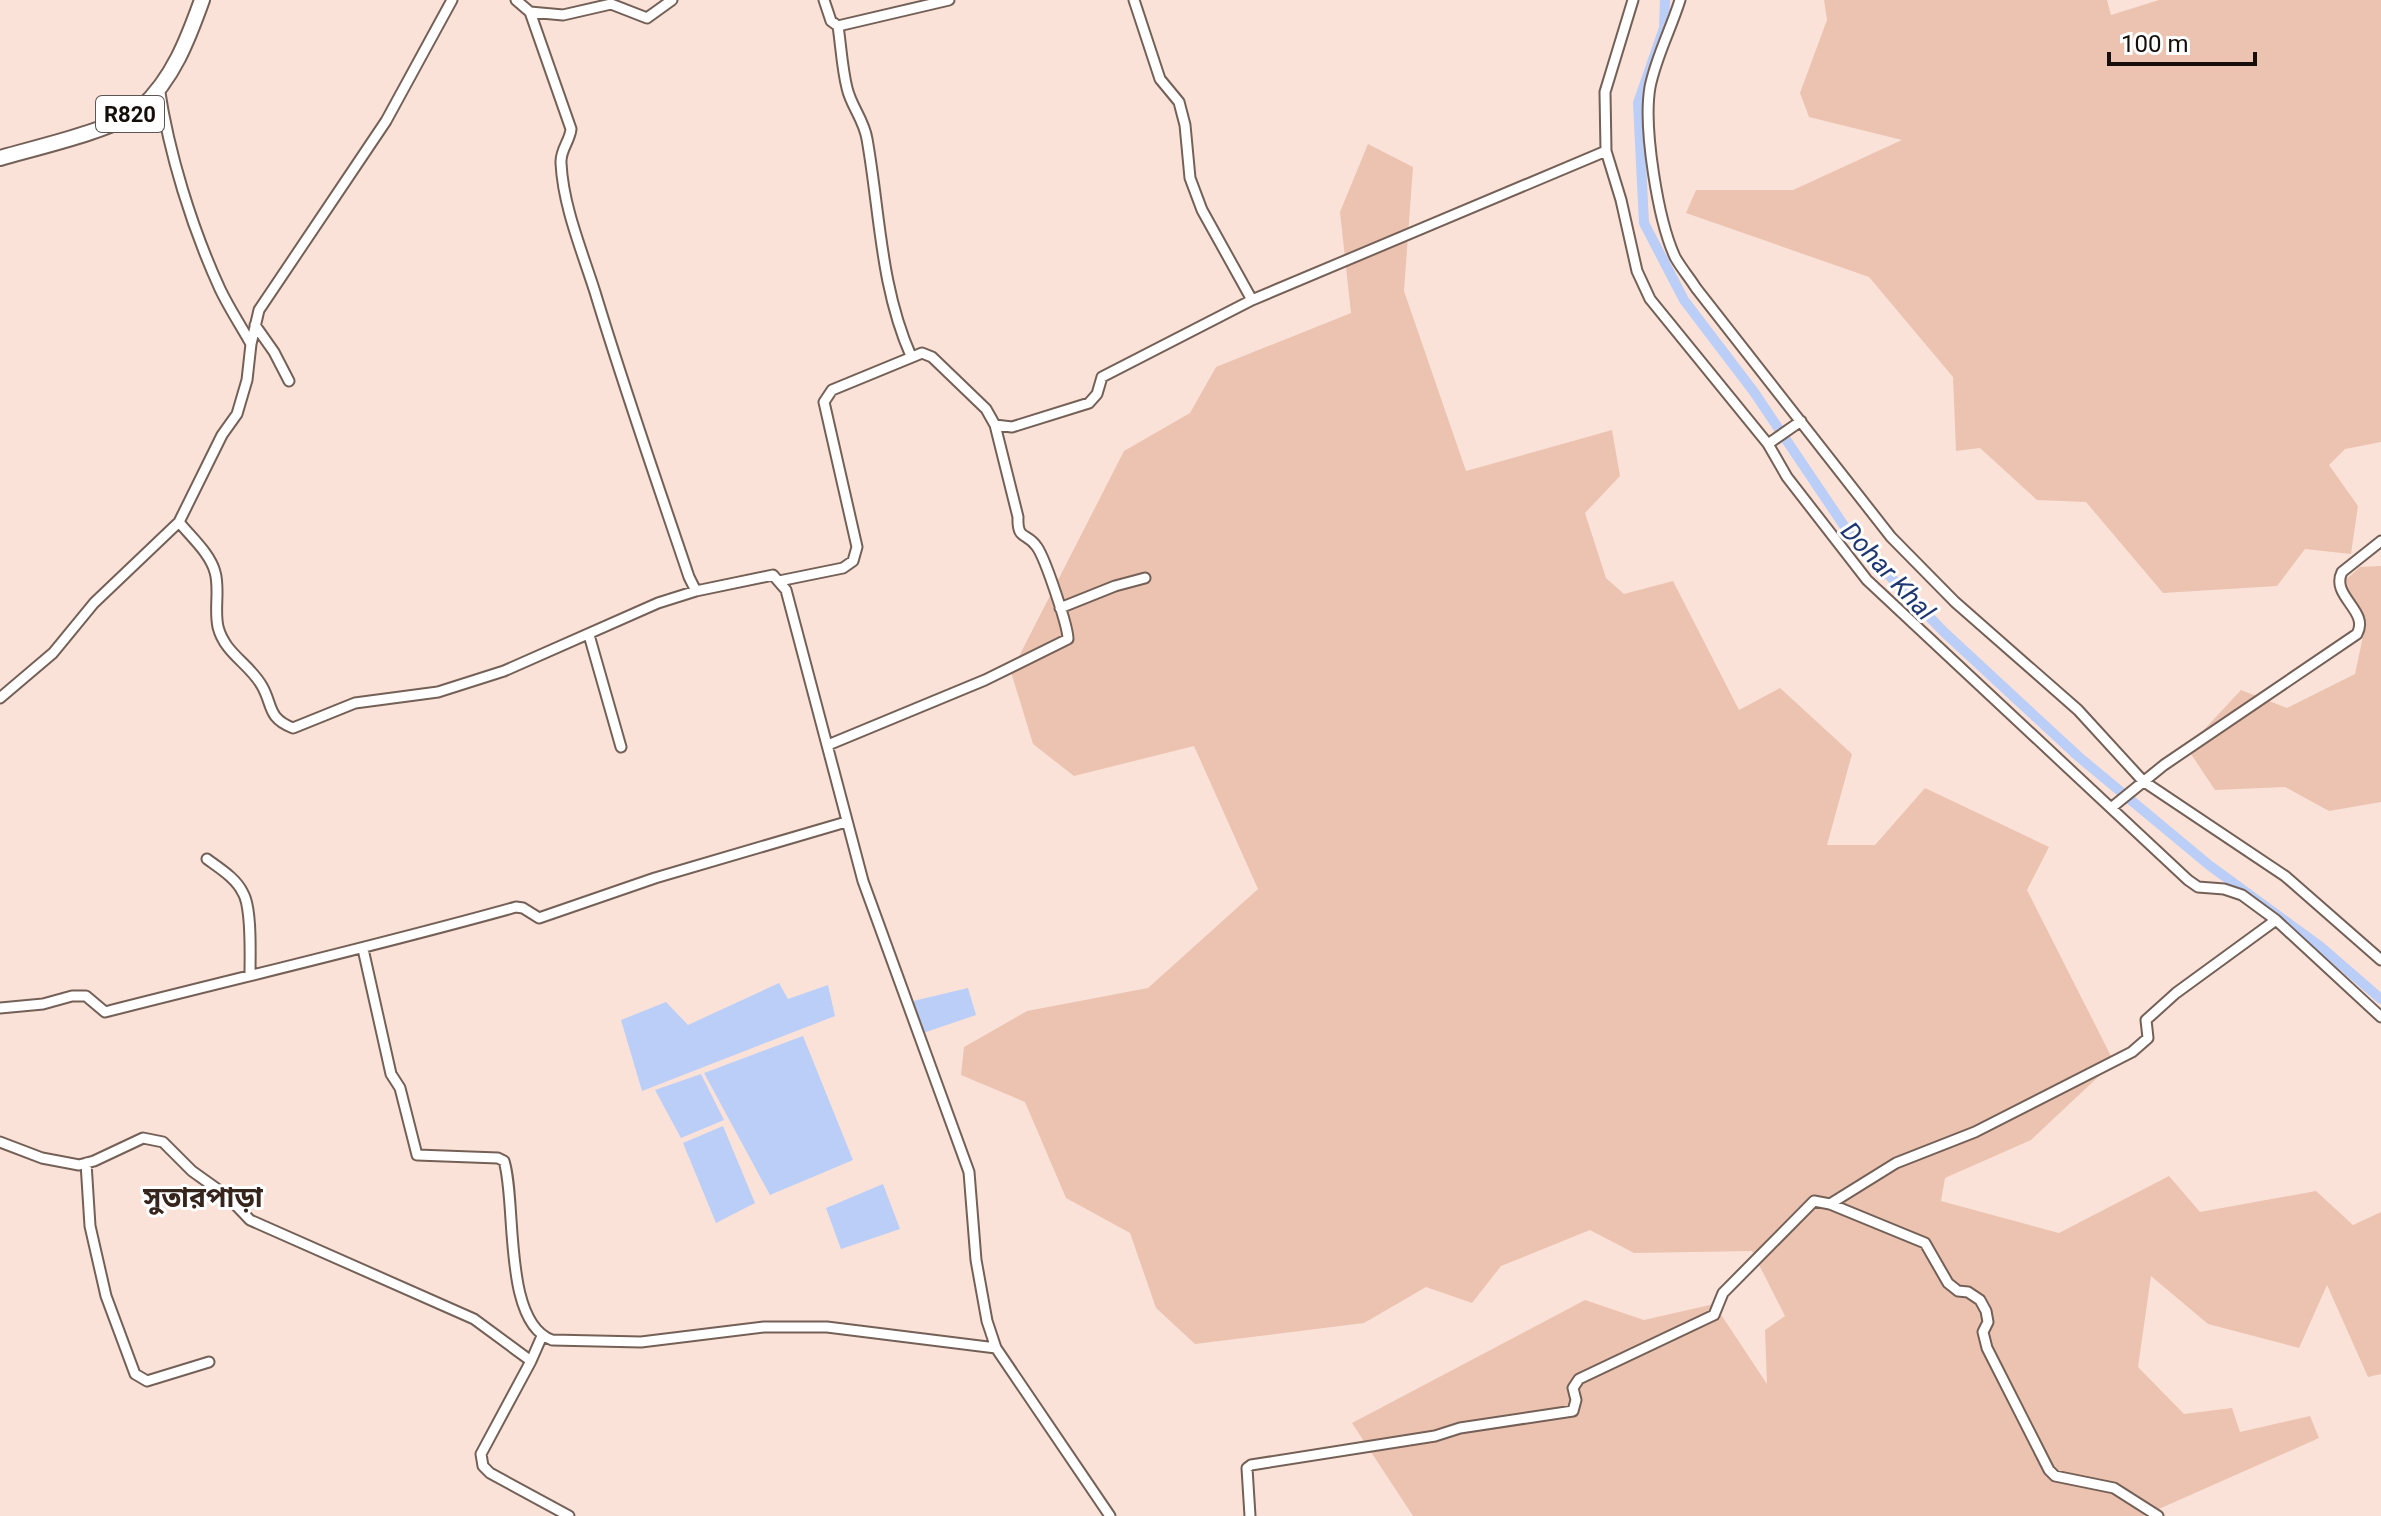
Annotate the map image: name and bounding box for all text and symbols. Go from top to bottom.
scale bar [2109,16,2255,66]
text: 100 m [2121,30,2188,58]
road number: R820 [96,96,164,132]
water label: Dohar Khal [1835,516,1942,627]
district label: সুতারপাড়া [142,1181,264,1215]

